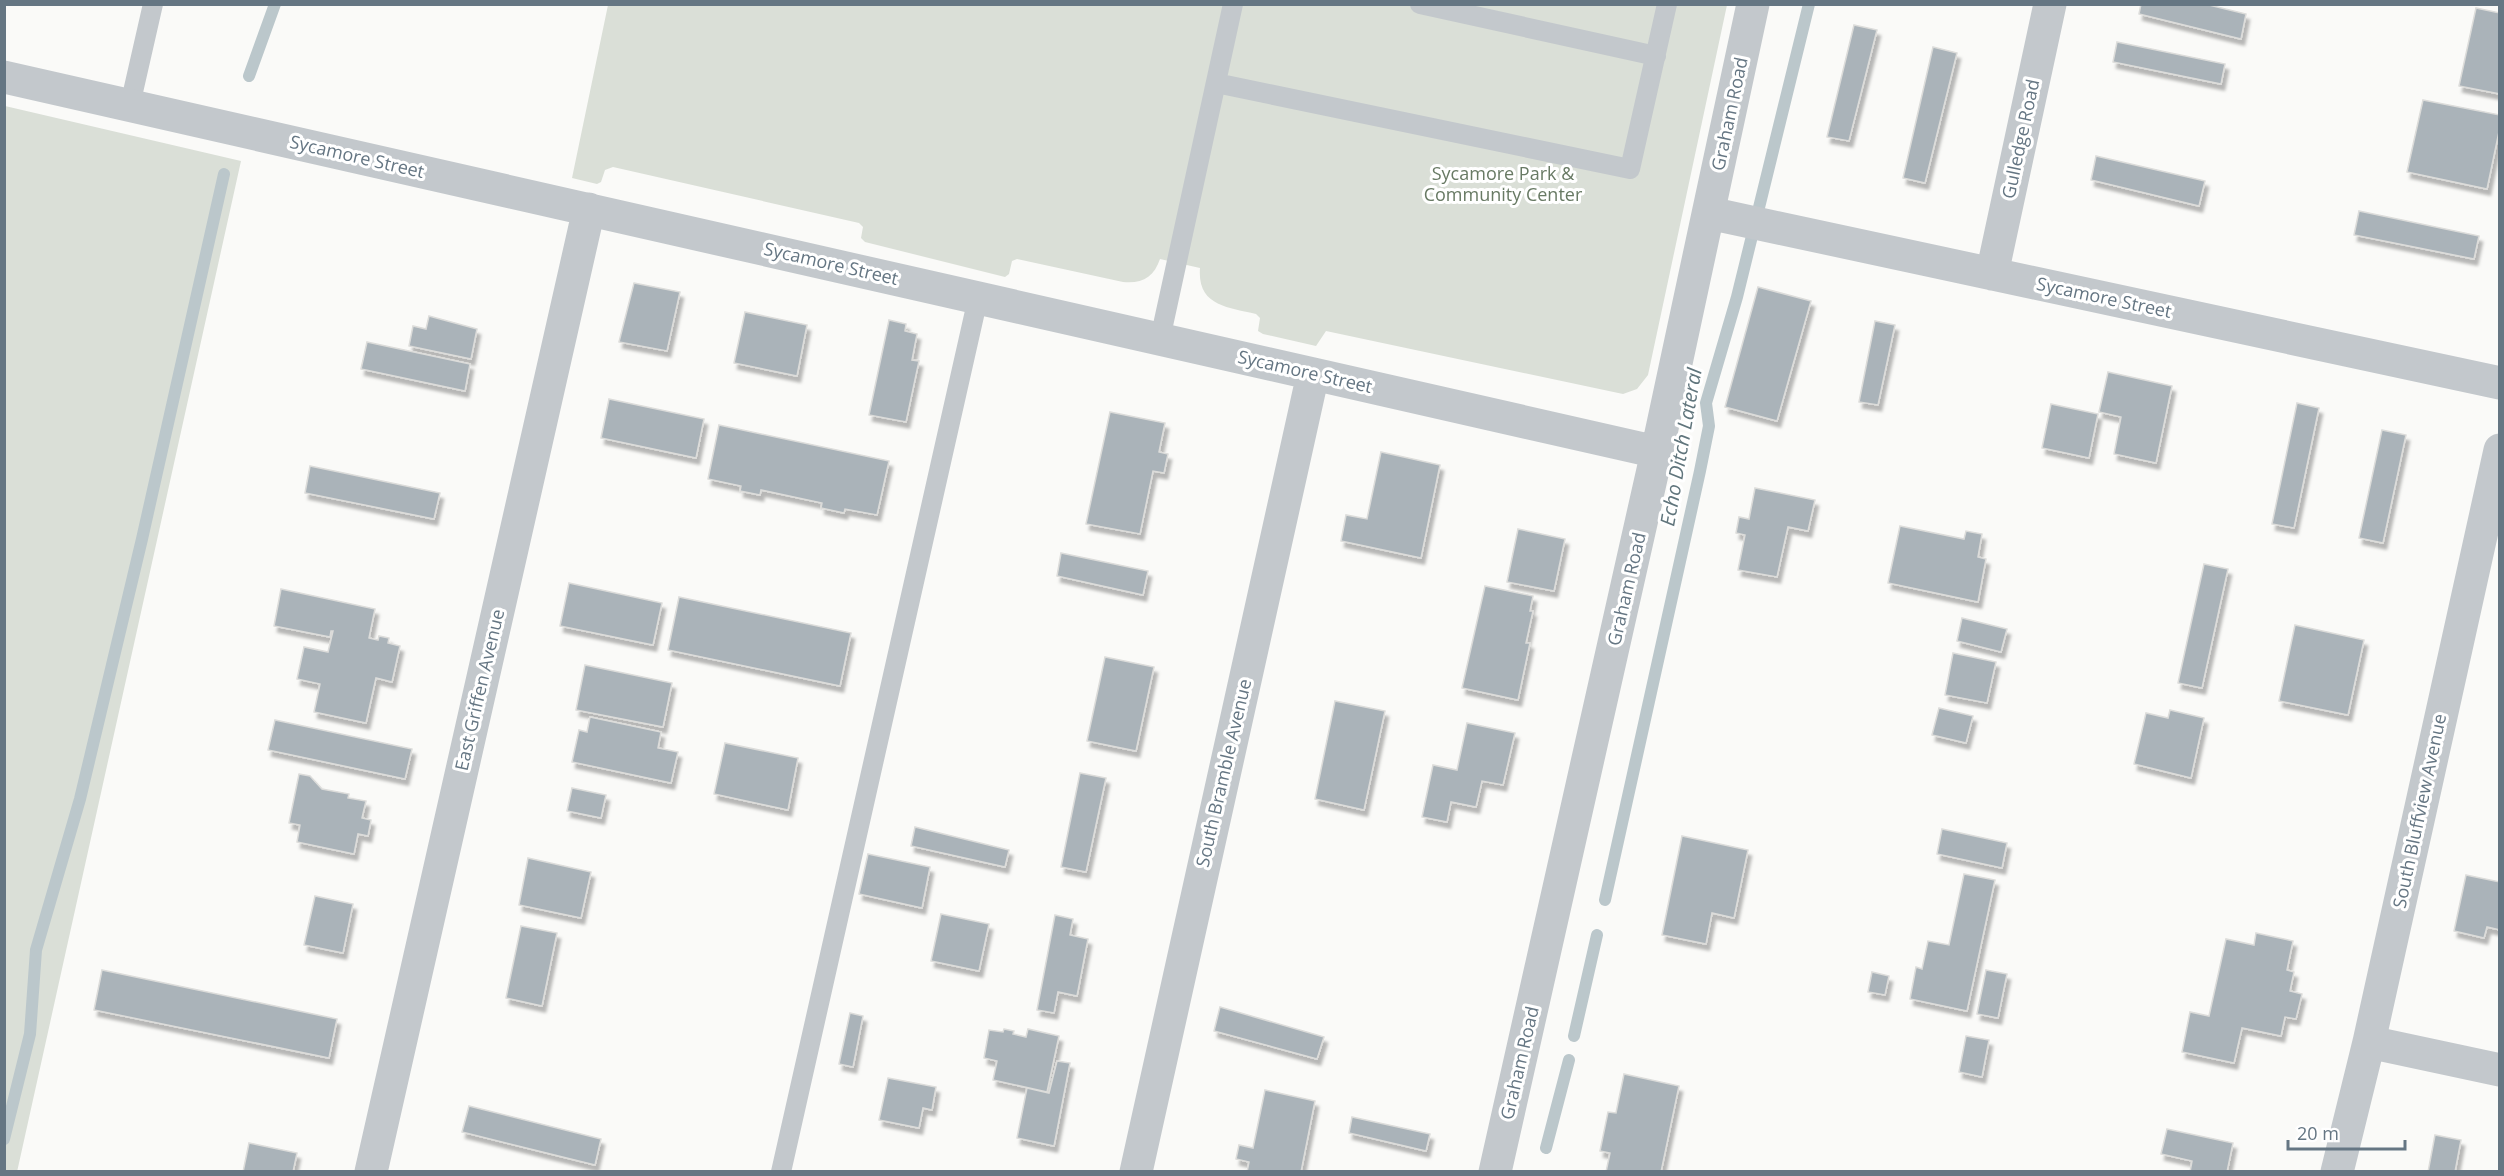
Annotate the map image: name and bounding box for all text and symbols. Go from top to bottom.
street label: Graham Road [1705,55,1753,173]
street label: Gulledge Road [1996,77,2044,201]
street label: Sycamore Street [288,129,427,183]
park label: Sycamore Park & Community Center [1424,161,1583,206]
street label: Sycamore Street [762,236,901,290]
street label: Sycamore Street [2035,271,2174,323]
street label: Sycamore Street [1236,344,1375,398]
water label: Echo Ditch Lateral [1653,365,1708,528]
street label: Graham Road [1601,530,1651,648]
street label: East Griffen Avenue [449,607,509,773]
street label: South Bramble Avenue [1190,676,1256,869]
street label: South Bluffview Avenue [2387,711,2451,910]
street label: Graham Road [1494,1004,1544,1122]
scale bar [2288,1113,2405,1151]
text: 20 m [2297,1121,2339,1145]

